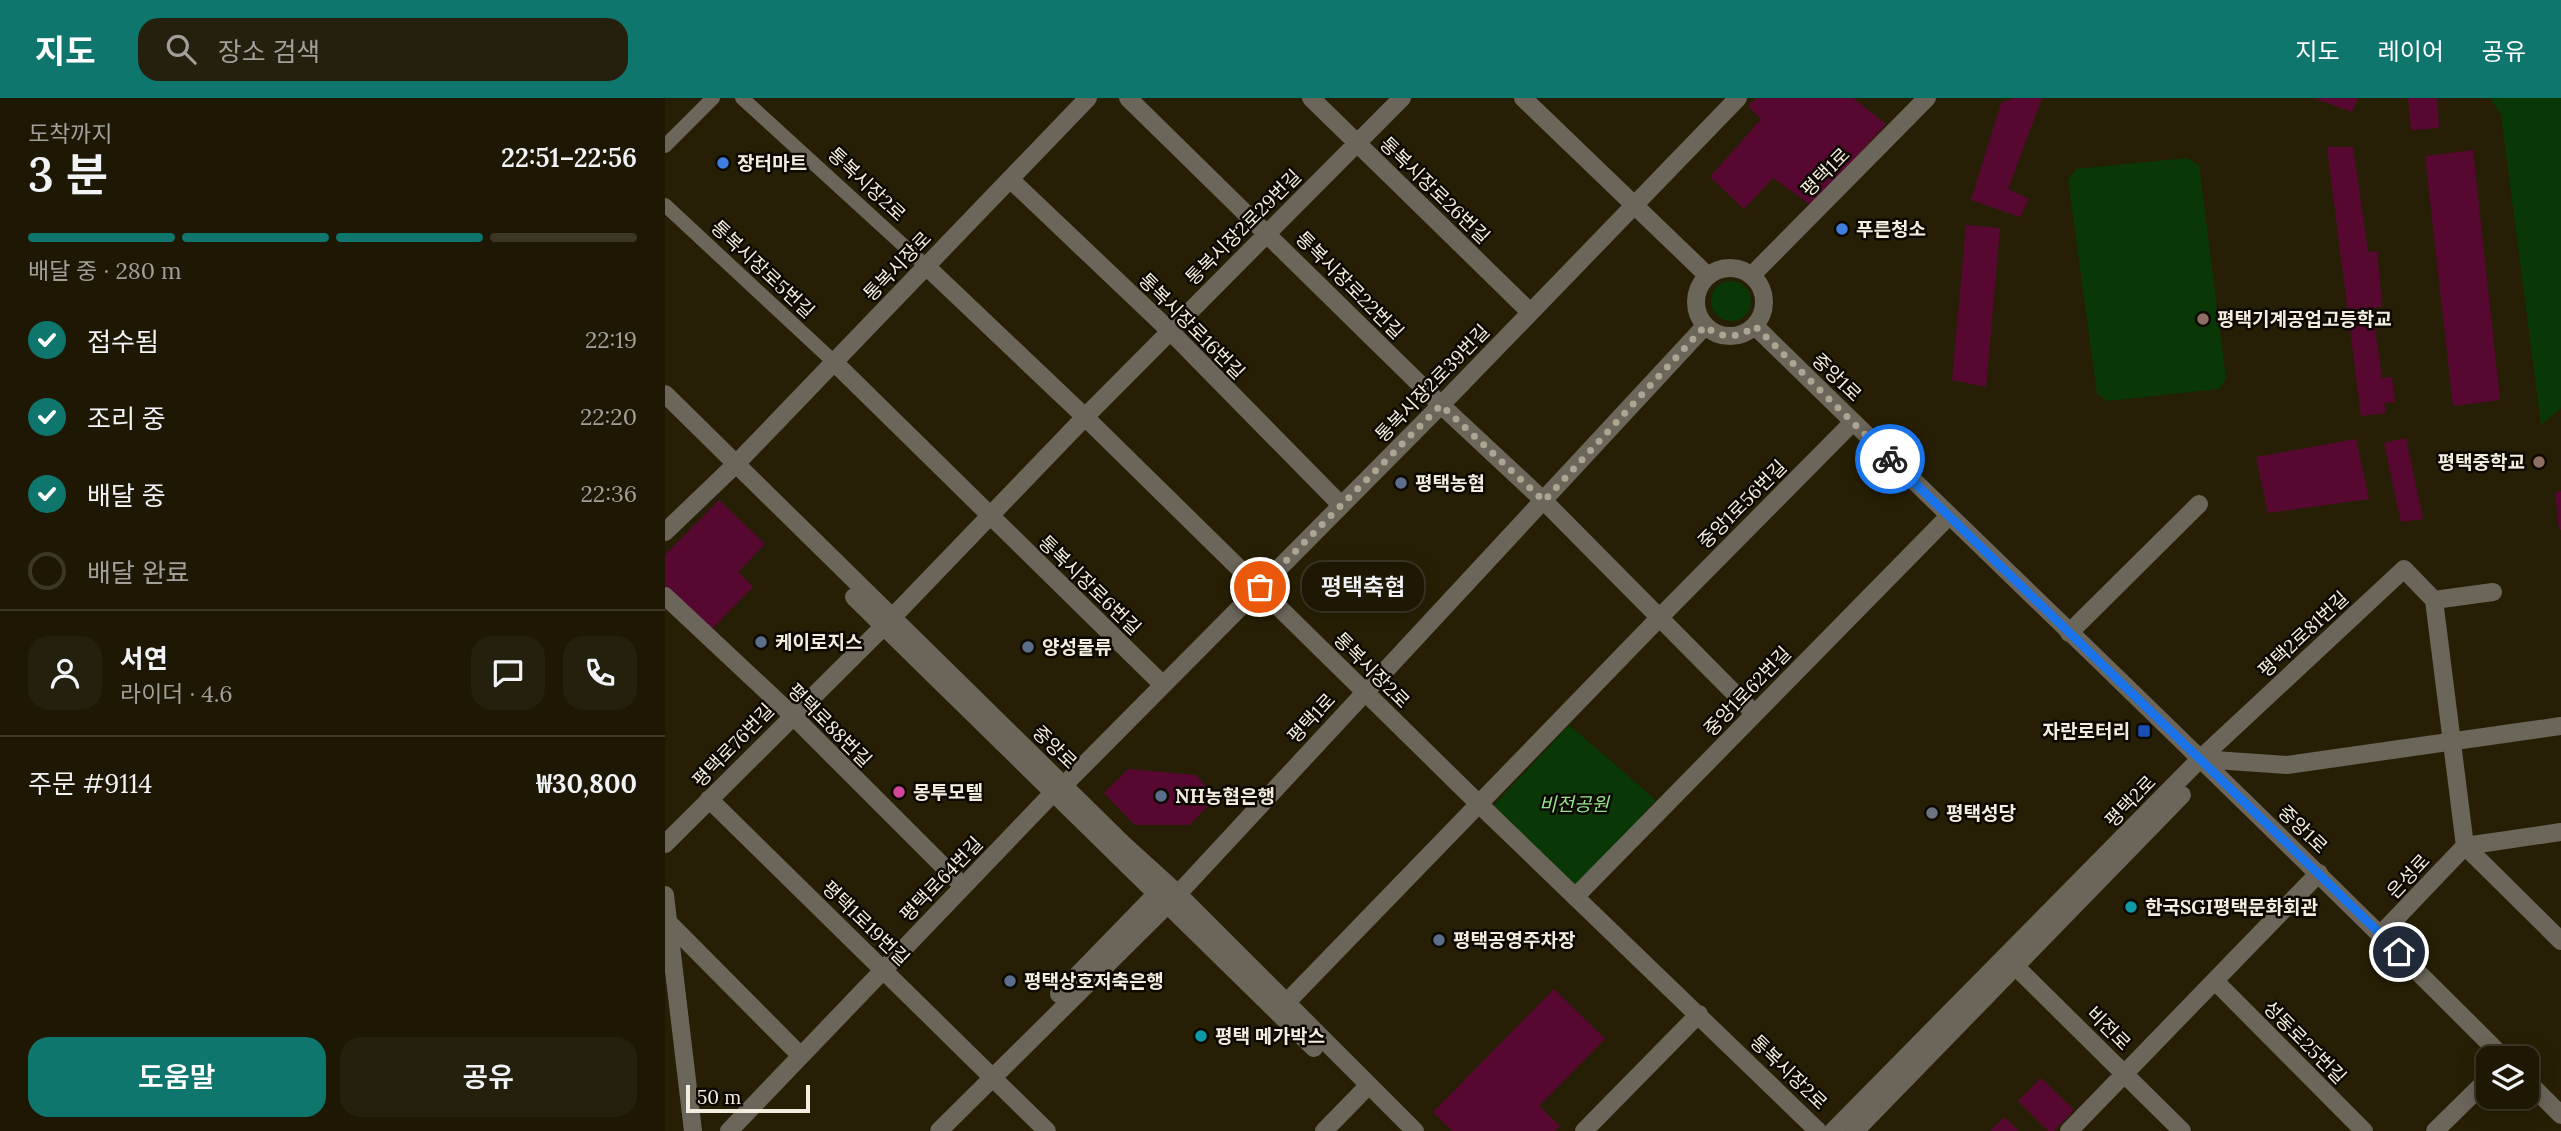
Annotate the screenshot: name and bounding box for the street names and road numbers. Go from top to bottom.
street label: 통복시장로26번길 [1375,132,1495,248]
street label: 통복시장2로 [823,142,911,226]
street label: 평택1로 [1796,143,1854,201]
street label: 통복시장2로29번길 [1180,164,1306,290]
street label: 통복시장로5번길 [706,215,820,323]
street label: 통복시장로 [858,226,936,306]
street label: 통복시장로22번길 [1291,226,1409,344]
street label: 통복시장로16번길 [1134,268,1250,384]
street label: 통복시장2로39번길 [1370,319,1494,447]
street label: 중앙1로 [1807,348,1867,406]
street label: 중앙1로56번길 [1693,455,1791,553]
street label: 통복시장로6번길 [1034,530,1146,640]
street label: 평택2로81번길 [2253,586,2353,682]
street label: 통복시장2로 [1329,627,1415,713]
street label: 중앙1로62번길 [1698,641,1796,741]
street label: 평택로88번길 [783,678,877,772]
street label: 평택1로 [1282,688,1340,748]
street label: 평택로76번길 [687,698,779,792]
street label: 중앙로 [1028,720,1082,774]
street label: 평택2로 [2100,770,2160,832]
street label: 중앙1로 [2273,800,2333,858]
street label: 평택로64번길 [895,832,987,926]
street label: 은성로 [2381,849,2435,903]
street label: 평택1로19번길 [817,875,915,971]
street label: 성동로25번길 [2258,995,2352,1089]
street label: 비전로 [2082,1001,2136,1055]
street label: 통복시장2로 [1746,1029,1832,1115]

